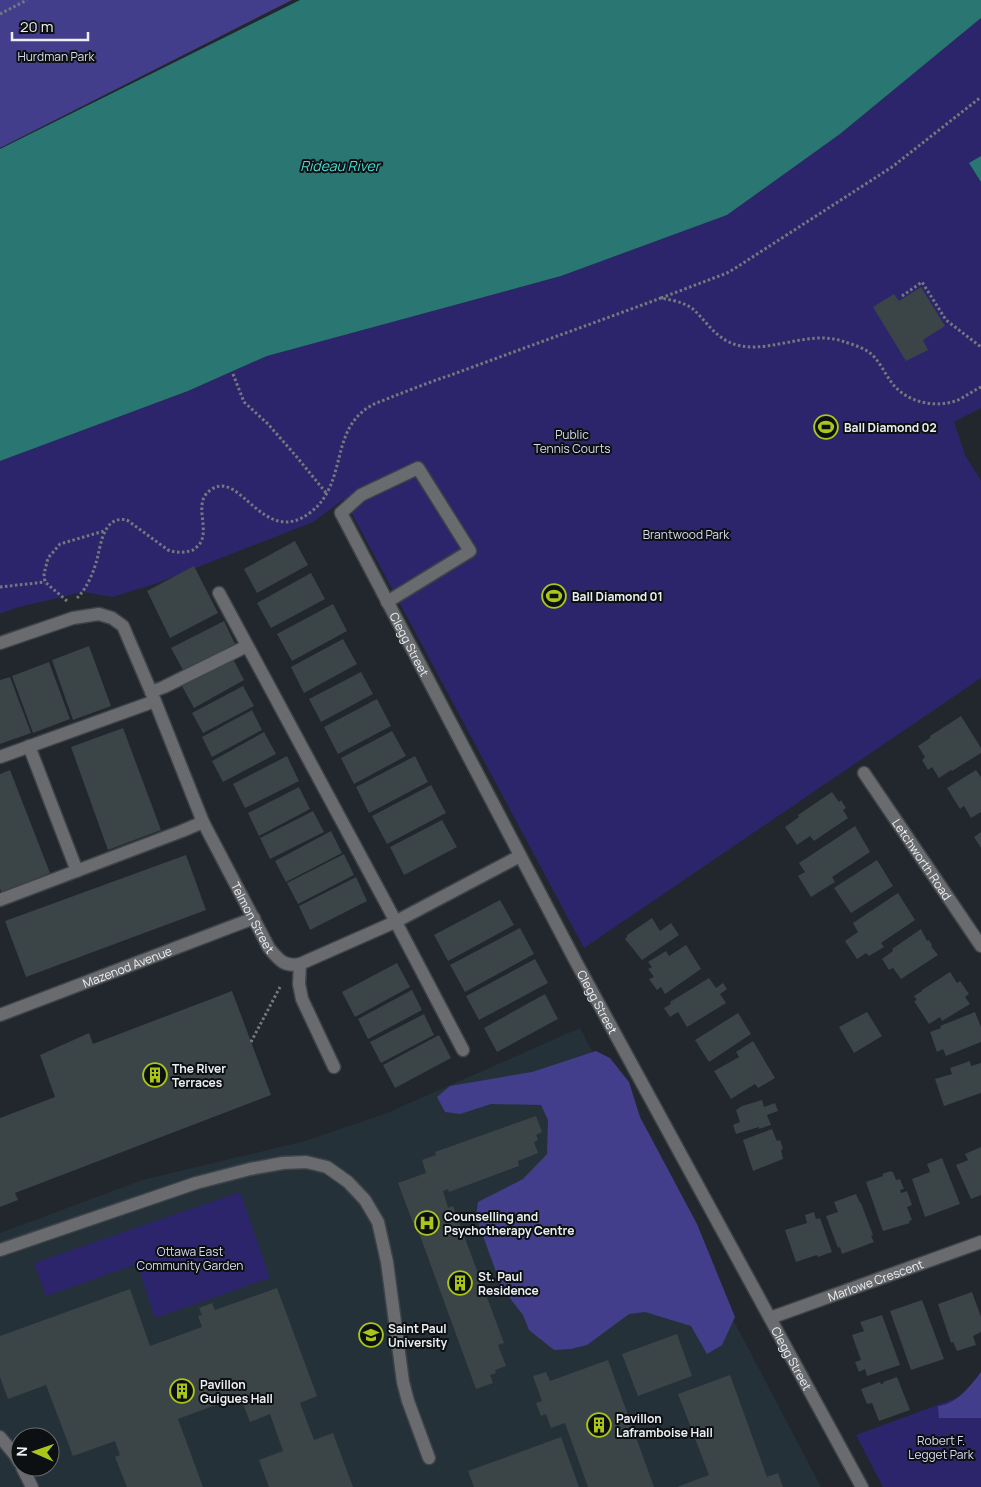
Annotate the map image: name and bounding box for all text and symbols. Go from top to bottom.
scale bar [12,10,89,42]
text: 20 m [20,16,53,37]
park label: Hurdman Park [18,48,96,65]
water label: Rideau River [300,156,382,175]
sports icon: Ball Diamond 02 [813,414,839,440]
place label: Ball Diamond 02 [844,419,937,436]
park label: Public Tennis Courts [533,426,611,457]
park label: Brantwood Park [643,526,730,543]
sports icon: Ball Diamond 01 [541,583,567,609]
place label: Ball Diamond 01 [572,588,663,605]
street label: Clegg Street [386,609,434,679]
street label: Letchworth Road [889,815,956,903]
street label: Telmon Street [227,879,279,957]
street label: Mazenod Avenue [80,942,174,991]
street label: Clegg Street [573,967,622,1037]
place label: The River Terraces [172,1060,226,1091]
building icon: The River Terraces [142,1062,168,1088]
place label: Counselling and Psychotherapy Centre [444,1208,574,1239]
hospital icon: Counselling and Psychotherapy Centre [414,1210,440,1236]
park label: Ottawa East Community Garden [137,1243,243,1274]
street label: Marlowe Crescent [825,1255,926,1305]
place label: St. Paul Residence [478,1268,539,1299]
building icon: St. Paul Residence [447,1270,473,1296]
place label: Saint Paul University [388,1320,448,1351]
school or university icon: Saint Paul University [358,1322,384,1348]
street label: Clegg Street [768,1323,816,1393]
place label: Pavillon Guigues Hall [200,1376,273,1407]
building icon: Pavillon Guigues Hall [169,1378,195,1404]
place label: Pavillon Laframboise Hall [616,1410,713,1441]
building icon: Pavillon Laframboise Hall [586,1412,612,1438]
north arrow [10,1427,60,1477]
park label: Robert F. Legget Park [908,1432,975,1463]
text: N [12,1446,31,1457]

